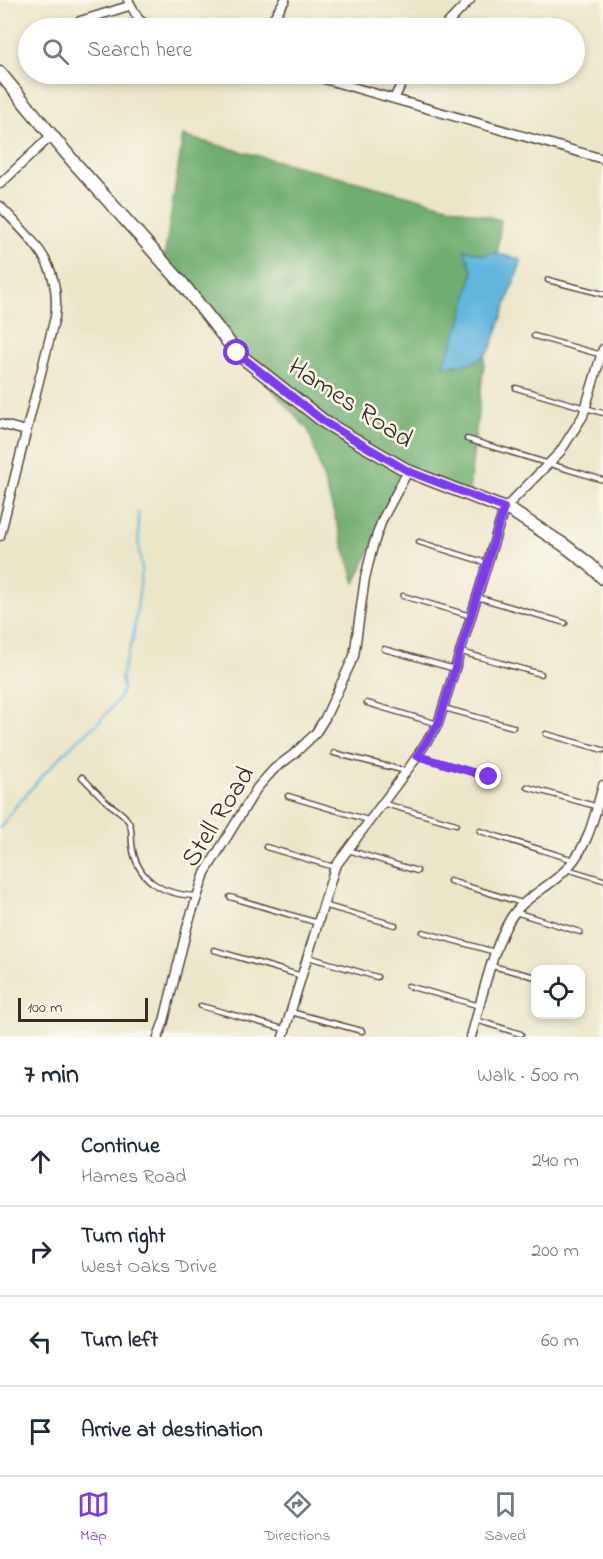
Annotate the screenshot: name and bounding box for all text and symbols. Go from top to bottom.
search box [18,18,585,84]
icon: search [39,35,72,68]
text: Search here [87,35,192,67]
route start [223,339,249,365]
street label: Hames Road [280,349,420,459]
street label: Stell Road [173,759,265,875]
route end [475,763,501,789]
map controls [531,965,585,1019]
button: locate [531,965,585,1019]
scale bar [18,995,148,1022]
text: 100 m [27,996,62,1020]
text: 7 min [24,1057,79,1095]
text: Walk · 500 m [477,1062,579,1091]
text: Continue [81,1131,160,1163]
icon: ahead [24,1145,57,1178]
text: 240 m [532,1147,579,1176]
text: Hames Road [81,1163,187,1192]
text: Turn right [81,1221,166,1253]
icon: right [24,1235,57,1268]
text: 200 m [531,1237,579,1266]
text: West Oaks Drive [81,1253,217,1282]
icon: left [24,1325,57,1358]
text: Turn left [81,1325,158,1357]
text: 60 m [541,1327,579,1356]
icon: arrive [24,1415,57,1448]
text: Arrive at destination [81,1415,263,1447]
tab: Map [77,1488,110,1548]
tab: Directions [264,1488,330,1548]
tab: Saved [484,1488,526,1548]

